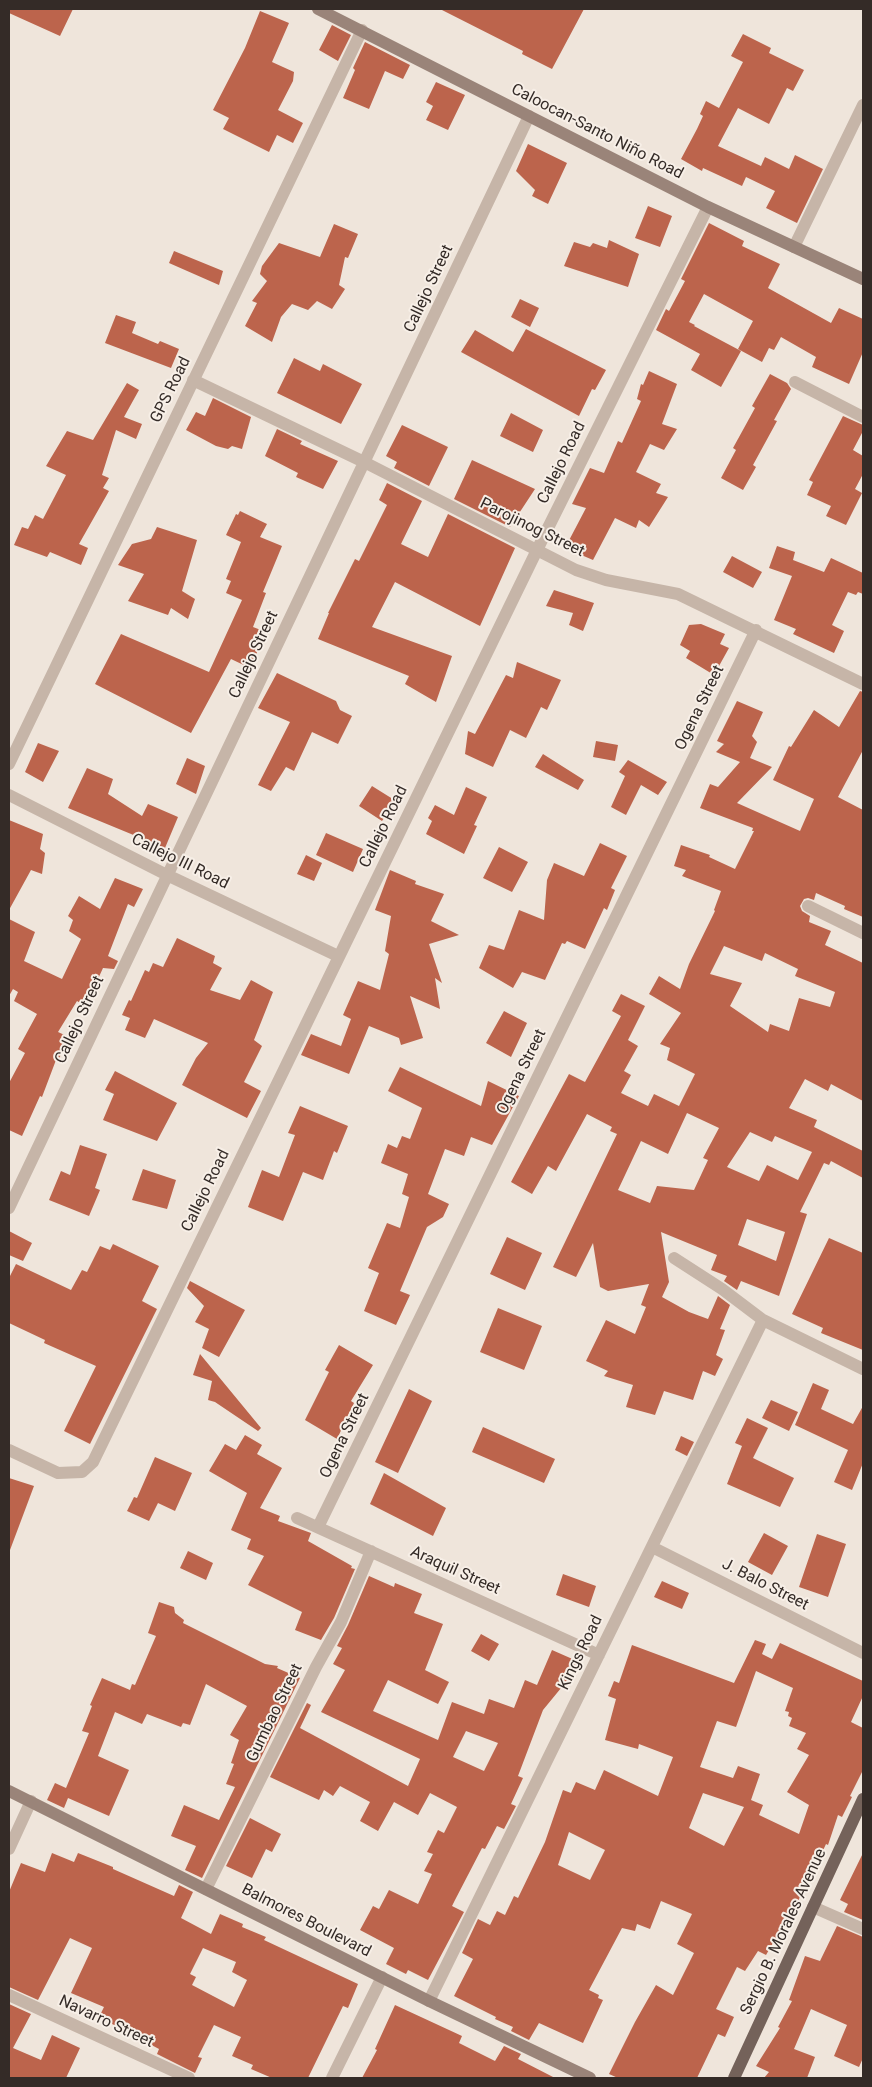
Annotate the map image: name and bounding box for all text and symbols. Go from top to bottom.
street label: Caloocan-Santo Niño Road [508,80,686,184]
street label: Callejo Street [400,242,458,336]
street label: GPS Road [147,354,195,426]
street label: Callejo Road [534,419,590,507]
street label: Parojinog Street [477,494,587,562]
street label: Callejo Street [225,608,283,702]
street label: Ogena Street [671,662,729,754]
street label: Callejo Road [356,783,412,871]
street label: Callejo III Road [128,830,232,894]
street label: Callejo Street [51,973,109,1067]
street label: Ogena Street [493,1026,551,1118]
street label: Callejo Road [178,1147,234,1235]
street label: Ogena Street [316,1390,374,1482]
street label: Araquil Street [407,1543,503,1599]
street label: J. Balo Street [718,1555,812,1615]
street label: Kings Road [555,1613,607,1693]
street label: Gumbao Street [243,1661,307,1765]
street label: Sergio B. Morales Avenue [737,1846,831,2018]
street label: Balmores Boulevard [238,1880,374,1962]
street label: Navarro Street [56,1992,156,2052]

